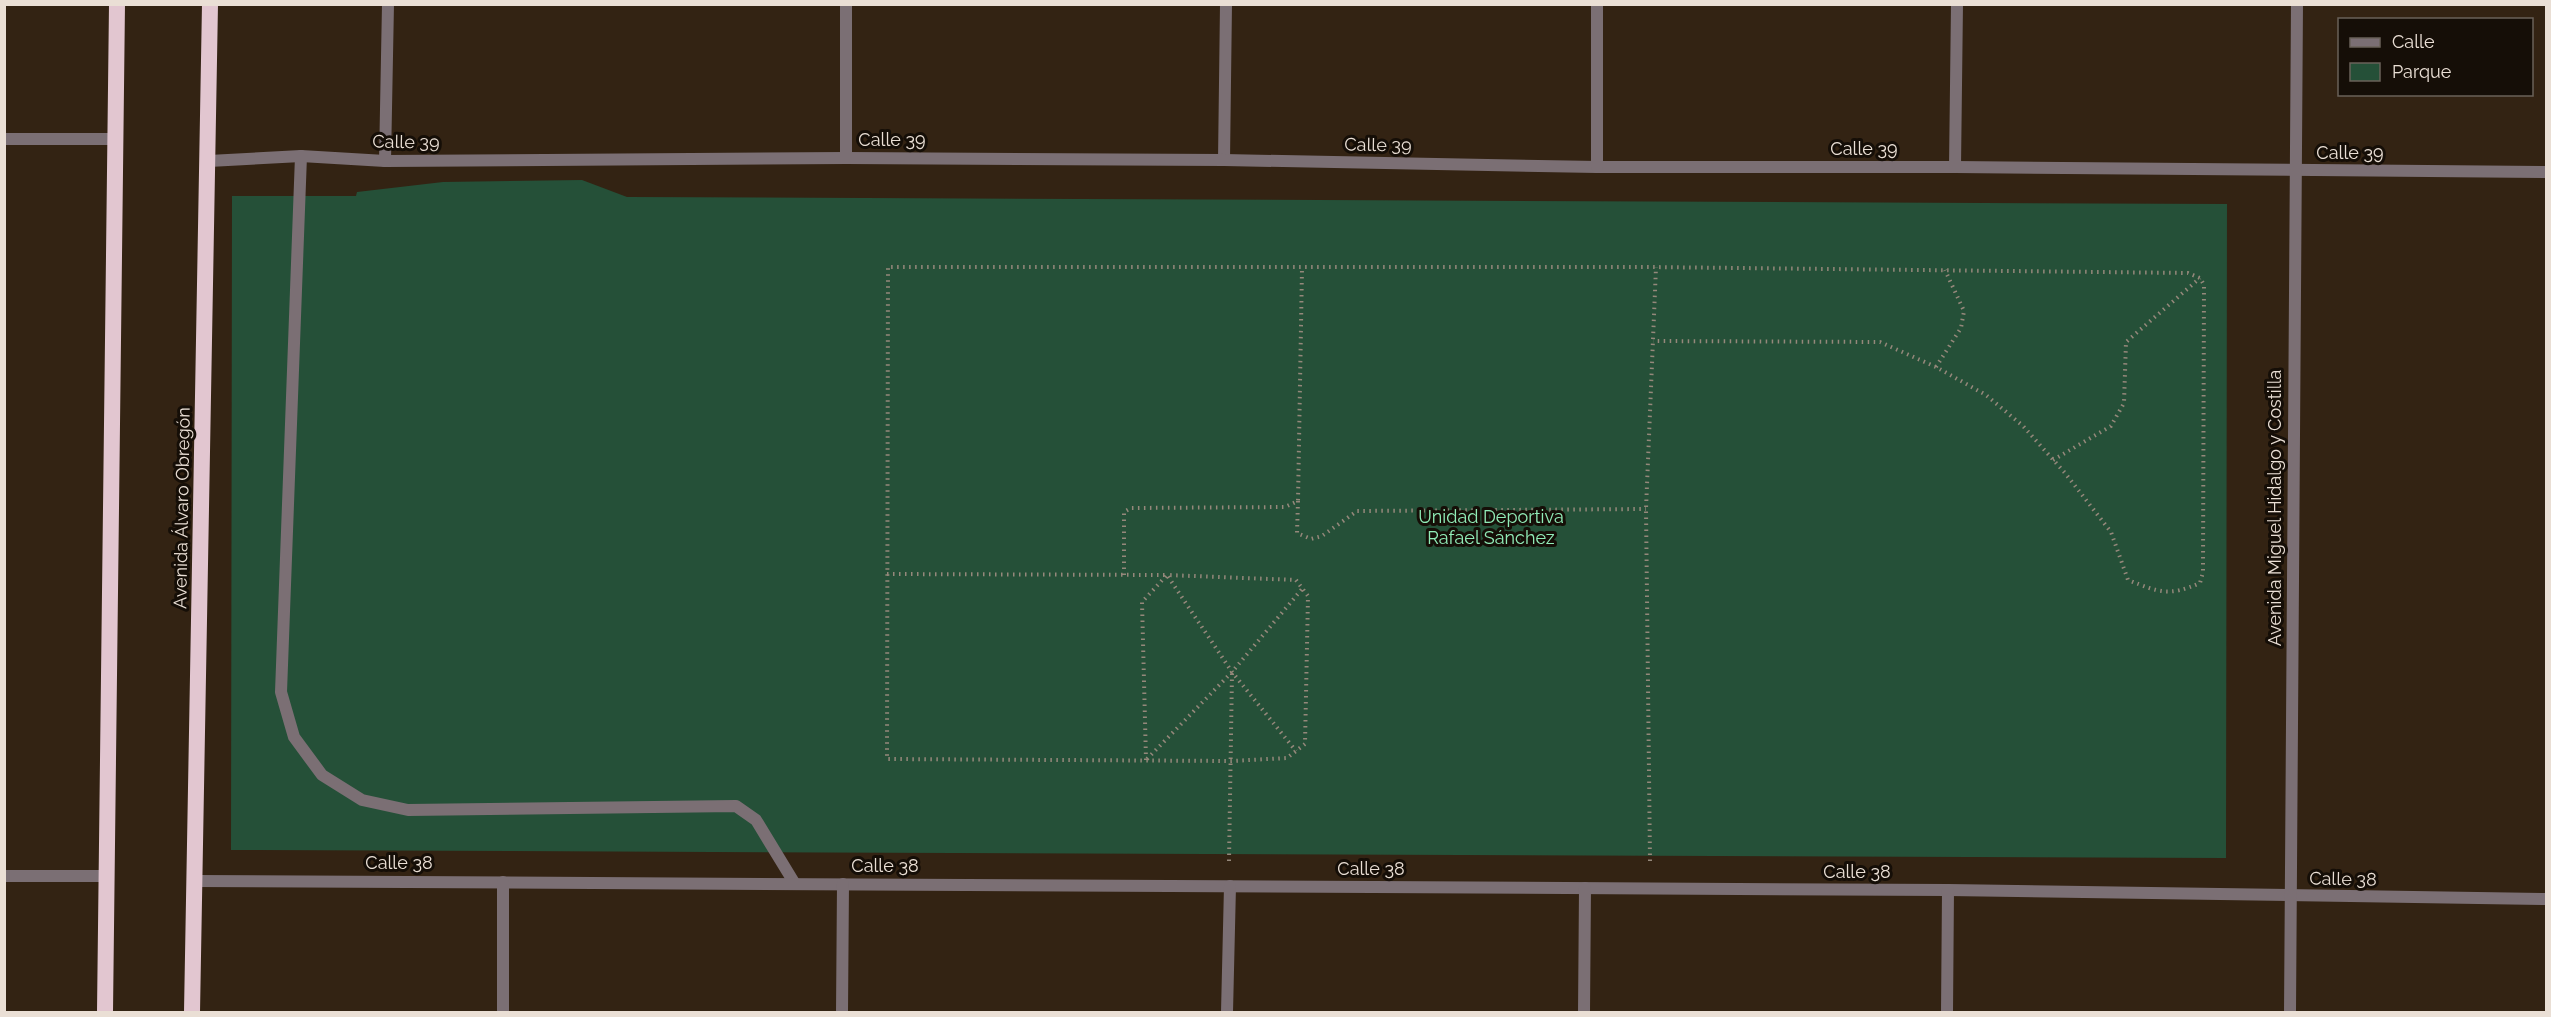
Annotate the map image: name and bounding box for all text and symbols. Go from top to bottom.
legend [2338,18,2533,96]
text: Calle [2392,31,2435,52]
text: Parque [2392,61,2452,82]
street label: Calle 39 [858,129,926,150]
street label: Calle 39 [372,130,440,153]
street label: Calle 39 [1344,133,1412,156]
street label: Calle 39 [1830,138,1898,159]
street label: Calle 39 [2316,142,2384,163]
street label: Avenida Miguel Hidalgo y Costilla [2264,370,2285,646]
street label: Avenida Álvaro Obregón [168,407,194,609]
park label: Unidad Deportiva Rafael Sánchez [1418,506,1564,548]
street label: Calle 38 [365,852,433,873]
street label: Calle 38 [851,855,919,876]
street label: Calle 38 [1337,858,1405,879]
street label: Calle 38 [1823,861,1891,882]
street label: Calle 38 [2309,867,2377,890]

